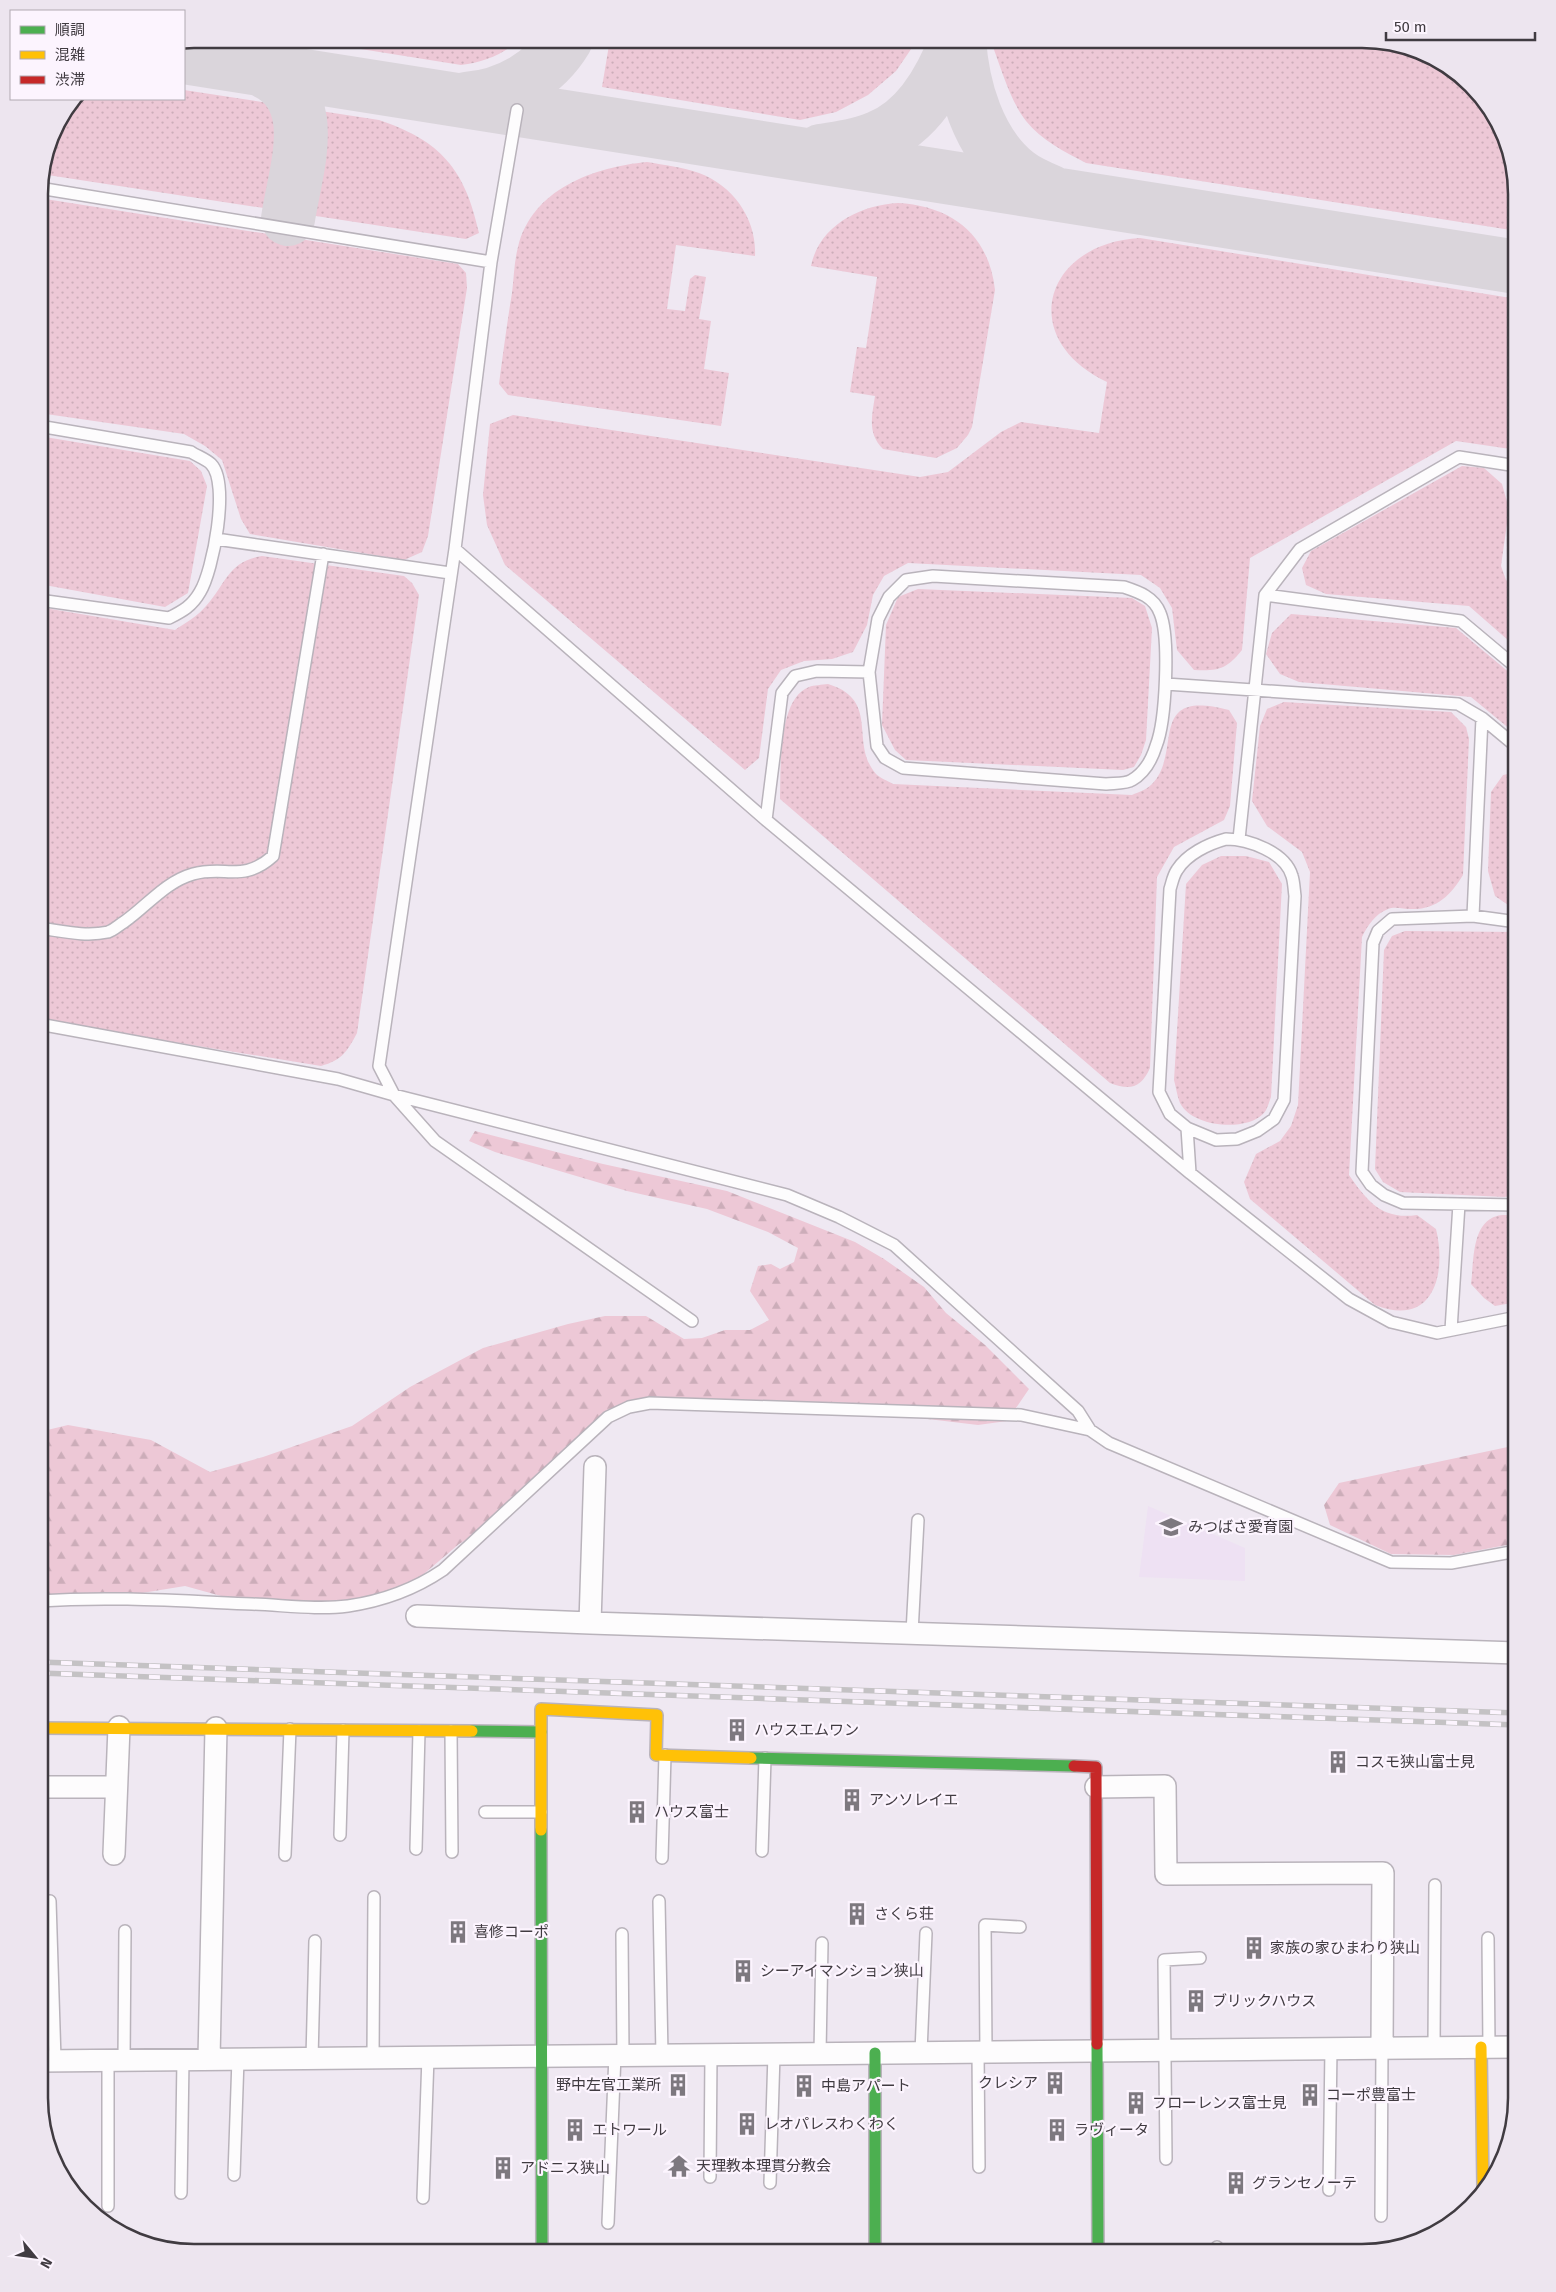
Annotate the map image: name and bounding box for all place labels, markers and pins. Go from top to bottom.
school or university icon: みつばさ愛育園 [1158,1514,1184,1540]
place label: みつばさ愛育園 [1188,1518,1293,1536]
building icon: ハウスエムワン [724,1717,750,1743]
place label: ハウスエムワン [754,1721,859,1739]
building icon: コスモ狭山富士見 [1325,1749,1351,1775]
place label: コスモ狭山富士見 [1355,1753,1475,1771]
building icon: アンソレイエ [839,1787,865,1813]
place label: アンソレイエ [869,1791,958,1809]
building icon: ハウス富士 [624,1799,650,1825]
place label: ハウス富士 [654,1803,729,1821]
building icon: さくら荘 [844,1901,870,1927]
place label: さくら荘 [874,1905,934,1923]
building icon: 喜修コーポ [445,1919,471,1945]
place label: 喜修コーポ [474,1923,549,1941]
building icon: 家族の家ひまわり狭山 [1241,1935,1267,1961]
place label: 家族の家ひまわり狭山 [1270,1939,1420,1957]
building icon: シーアイマンション狭山 [730,1958,756,1984]
place label: シーアイマンション狭山 [760,1962,924,1980]
building icon: ブリックハウス [1183,1988,1209,2014]
place label: ブリックハウス [1212,1992,1316,2010]
building icon: クレシア [1042,2070,1068,2096]
building icon: 野中左官工業所 [665,2072,691,2098]
building icon: 中島アパート [791,2073,817,2099]
place label: クレシア [978,2074,1038,2092]
place label: 野中左官工業所 [556,2076,661,2094]
place label: 中島アパート [821,2077,911,2095]
building icon: コーポ豊富士 [1297,2082,1323,2108]
place label: コーポ豊富士 [1326,2086,1416,2104]
building icon: フローレンス富士見 [1123,2090,1149,2116]
place label: フローレンス富士見 [1152,2094,1287,2112]
building icon: レオパレスわくわく [734,2111,760,2137]
place label: レオパレスわくわく [764,2115,899,2133]
building icon: エトワール [562,2117,588,2143]
building icon: ラヴィータ [1044,2117,1070,2143]
place label: エトワール [592,2121,667,2139]
place label: ラヴィータ [1074,2121,1149,2139]
temple icon: 天理教本理貫分教会 [666,2153,692,2179]
building icon: アドニス狭山 [490,2155,516,2181]
place label: 天理教本理貫分教会 [696,2157,831,2175]
place label: アドニス狭山 [520,2159,610,2177]
building icon: グランセノーテ [1223,2170,1249,2196]
place label: グランセノーテ [1252,2174,1357,2192]

